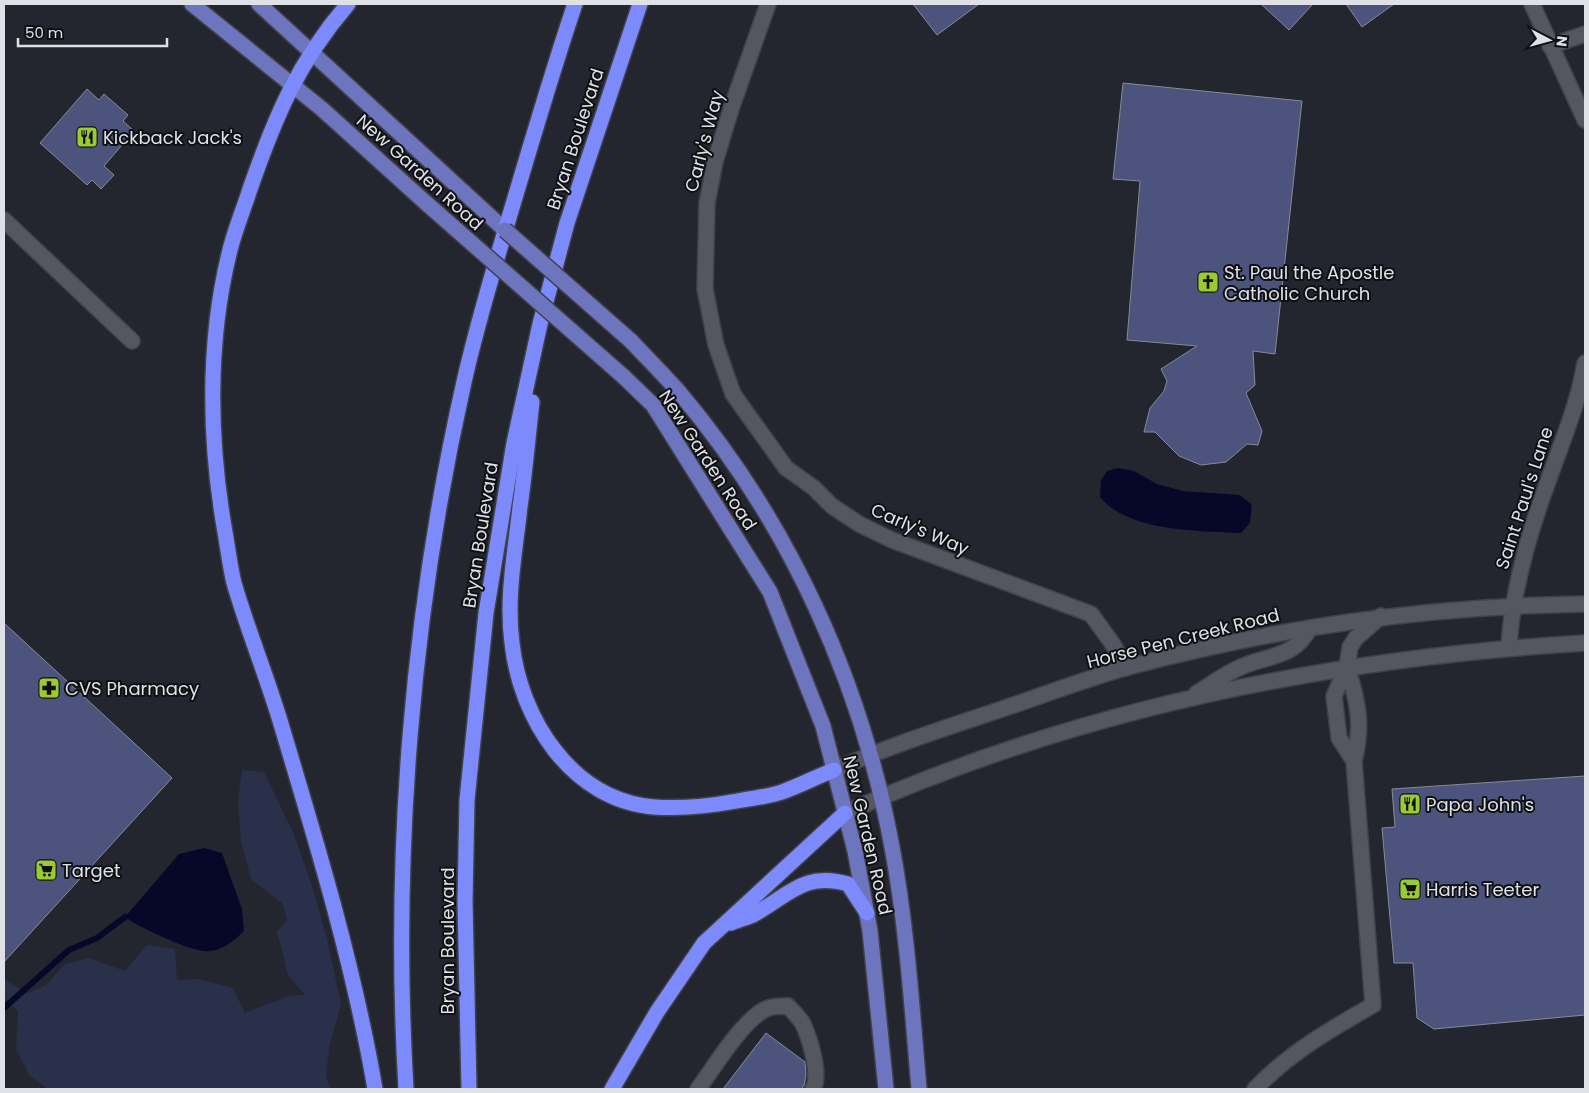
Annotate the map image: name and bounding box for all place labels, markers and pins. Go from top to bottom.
restaurant icon: Kickback Jack's [75,125,99,149]
place label: Kickback Jack's [103,125,242,150]
place label: St. Paul the Apostle Catholic Church [1224,260,1394,306]
church icon: St. Paul the Apostle Catholic Church [1196,270,1220,294]
pharmacy icon: CVS Pharmacy [37,676,61,700]
place label: CVS Pharmacy [65,676,199,701]
restaurant icon: Papa John's [1398,792,1422,816]
place label: Papa John's [1426,792,1534,817]
supermarket icon: Target [34,858,58,882]
place label: Target [62,858,121,883]
supermarket icon: Harris Teeter [1398,877,1422,901]
place label: Harris Teeter [1426,877,1539,902]

